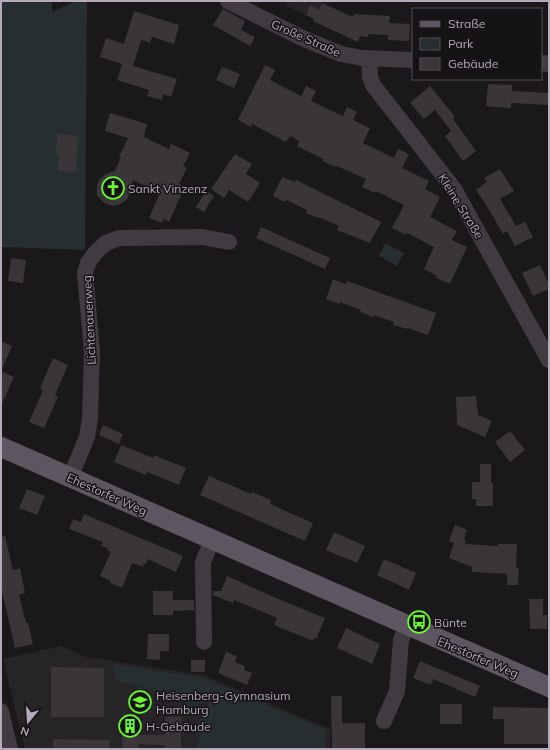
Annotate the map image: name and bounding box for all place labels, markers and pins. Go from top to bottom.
church icon: Sankt Vinzenz [100,175,126,201]
place label: Sankt Vinzenz [128,181,207,196]
bus stop icon: Bünte [406,609,432,635]
place label: Bünte [434,615,467,630]
place label: Heisenberg-Gymnasium Hamburg [156,688,291,717]
school or university icon: Heisenberg-Gymnasium Hamburg [127,689,153,715]
building icon: H-Gebäude [117,713,143,739]
place label: H-Gebäude [146,719,211,734]

